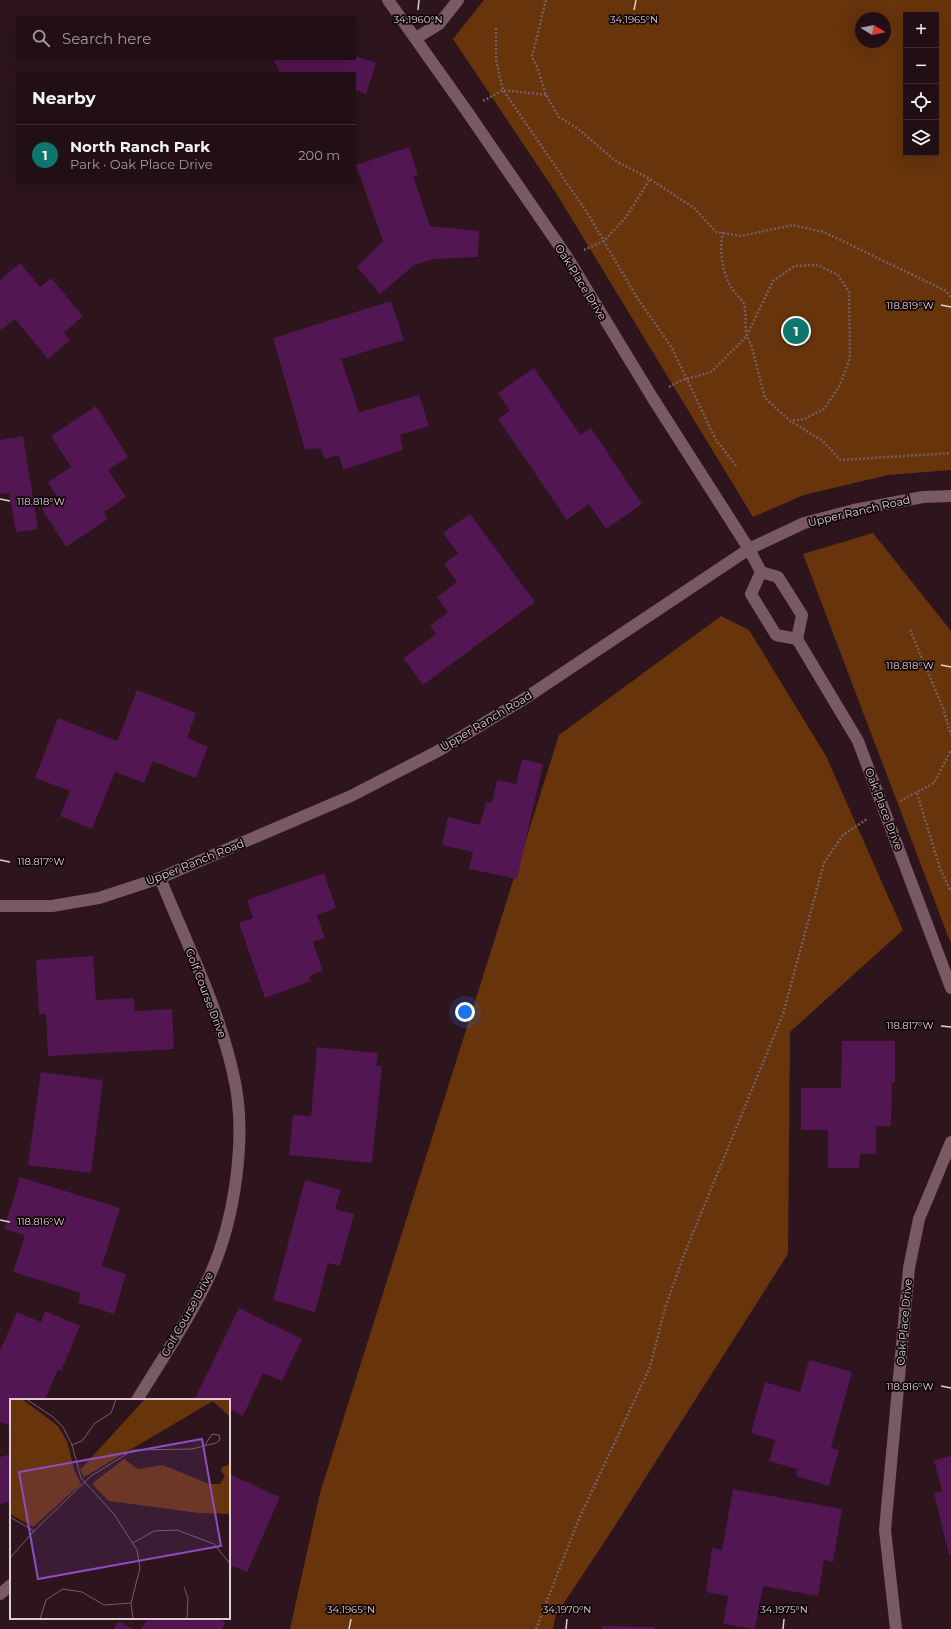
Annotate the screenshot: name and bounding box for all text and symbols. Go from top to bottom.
north arrow [855,12,891,48]
map controls [903,12,939,156]
button: + [903,12,939,48]
text: 34.1960°N [393,13,443,26]
text: 34.1965°N [610,13,658,26]
search box [16,16,356,60]
icon: search [30,27,52,49]
text: Search here [62,29,151,48]
button: − [903,48,939,84]
button: locate [903,84,939,120]
text: Nearby [32,88,96,108]
button: layers [903,120,939,156]
text: North Ranch Park [70,137,210,156]
text: 1 [42,147,48,163]
text: 200 m [298,147,340,163]
text: Park · Oak Place Drive [70,156,213,172]
street label: Oak Place Drive [552,241,610,323]
text: 118.819°W [886,299,934,312]
pin: 1 [783,316,809,346]
street label: Upper Ranch Road [806,492,912,530]
text: 118.818°W [17,495,65,508]
text: 118.818°W [886,659,934,672]
street label: Upper Ranch Road [438,688,534,754]
street label: Oak Place Drive [862,766,906,852]
street label: Upper Ranch Road [144,836,246,888]
text: 118.817°W [17,855,65,868]
street label: Golf Course Drive [182,946,230,1040]
your location [455,1002,475,1022]
text: 118.817°W [886,1019,934,1032]
text: 118.816°W [17,1215,65,1228]
street label: Golf Course Drive [158,1269,216,1359]
street label: Oak Place Drive [893,1278,915,1366]
text: 118.816°W [886,1380,934,1393]
inset map [10,1399,230,1619]
text: 34.1965°N [327,1603,375,1616]
text: 34.1970°N [543,1603,591,1616]
text: 34.1975°N [760,1603,808,1616]

